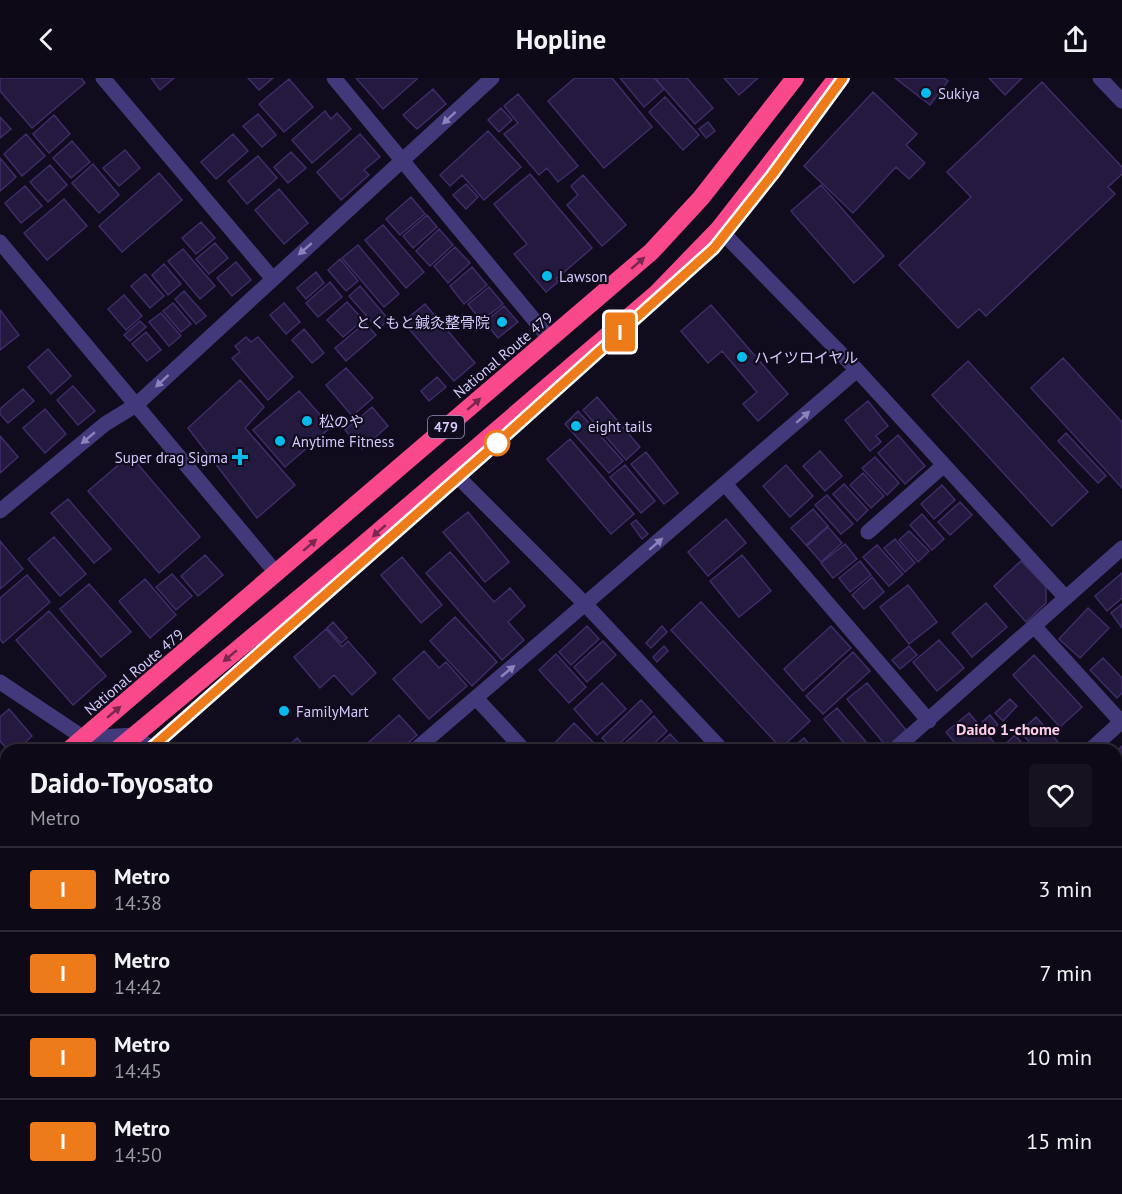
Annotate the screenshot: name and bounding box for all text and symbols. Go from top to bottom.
text: Hopline [516,22,606,56]
icon: back [30,23,63,56]
icon: share [1059,23,1092,56]
place label: Sukiya [938,84,980,103]
marker: Sukiya [919,86,933,100]
one-way arrow [442,111,457,125]
one-way arrow [298,242,313,255]
one-way arrow [630,257,645,270]
place label: Lawson [559,267,607,286]
marker: Lawson [540,269,554,283]
street label: National Route 479 [449,308,557,402]
line badge: I [600,312,640,352]
place label: とくもと鍼灸整骨院 [356,313,490,332]
marker: とくもと鍼灸整骨院 [495,315,509,329]
text: I [617,319,623,346]
place label: ハイツロイヤル [754,348,858,367]
marker: ハイツロイヤル [735,350,749,364]
one-way arrow [154,374,169,388]
one-way arrow [466,397,482,410]
one-way arrow [795,410,811,423]
place label: 松のや [319,412,364,431]
marker: 松のや [300,414,314,428]
road number: 479 [428,416,464,438]
place label: eight tails [588,417,652,436]
marker: eight tails [569,419,583,433]
unlabelled marker [484,430,510,456]
one-way arrow [81,431,96,444]
place label: Anytime Fitness [292,432,394,451]
marker: Anytime Fitness [273,434,287,448]
place label: Super drag Sigma [115,448,228,467]
marker: Super drag Sigma [233,450,247,464]
one-way arrow [372,524,387,537]
one-way arrow [302,538,318,551]
one-way arrow [648,538,663,551]
street label: National Route 479 [80,625,188,719]
one-way arrow [223,649,238,662]
one-way arrow [500,665,515,678]
place label: FamilyMart [296,702,369,721]
marker: FamilyMart [277,704,291,718]
one-way arrow [106,706,121,719]
district label: Daido 1-chome [956,719,1060,739]
text: Daido-Toyosato [30,764,213,801]
button: heart [1029,764,1092,827]
text: Metro [30,805,80,831]
text: Metro [114,862,170,890]
text: 3 min [1038,875,1092,903]
text: I [60,876,66,903]
text: 14:38 [114,890,162,916]
text: Metro [114,946,170,974]
text: 7 min [1040,959,1092,987]
text: I [60,960,66,987]
text: 14:42 [114,974,162,1000]
text: Metro [114,1030,170,1058]
text: 10 min [1026,1043,1092,1071]
text: I [60,1044,66,1071]
text: 14:45 [114,1058,162,1084]
text: Metro [114,1114,170,1142]
text: 15 min [1026,1127,1092,1155]
text: I [60,1128,66,1155]
text: 14:50 [114,1142,162,1168]

